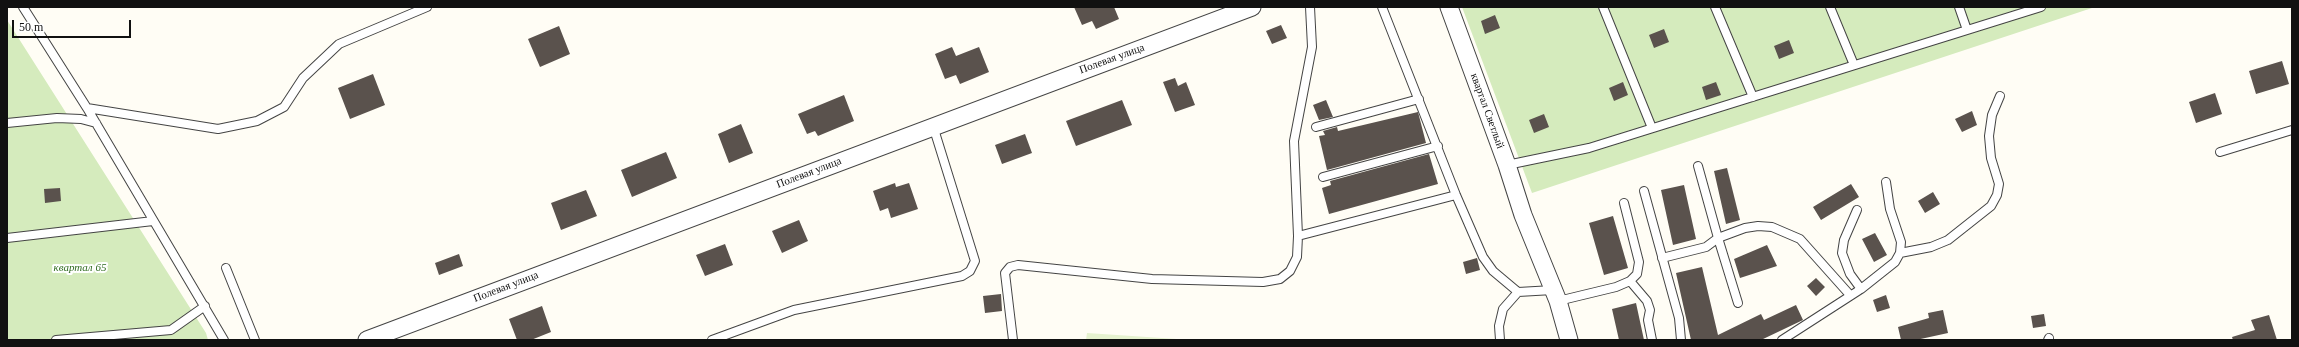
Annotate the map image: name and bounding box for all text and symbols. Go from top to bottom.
scale bar [14,12,133,38]
text: 50 m [19,20,43,34]
street label: Полевая улица [1078,41,1146,77]
street label: квартал Светлый [1467,71,1507,151]
street label: Полевая улица [775,155,843,191]
park label: квартал 65 [54,261,106,275]
street label: Полевая улица [472,269,540,305]

